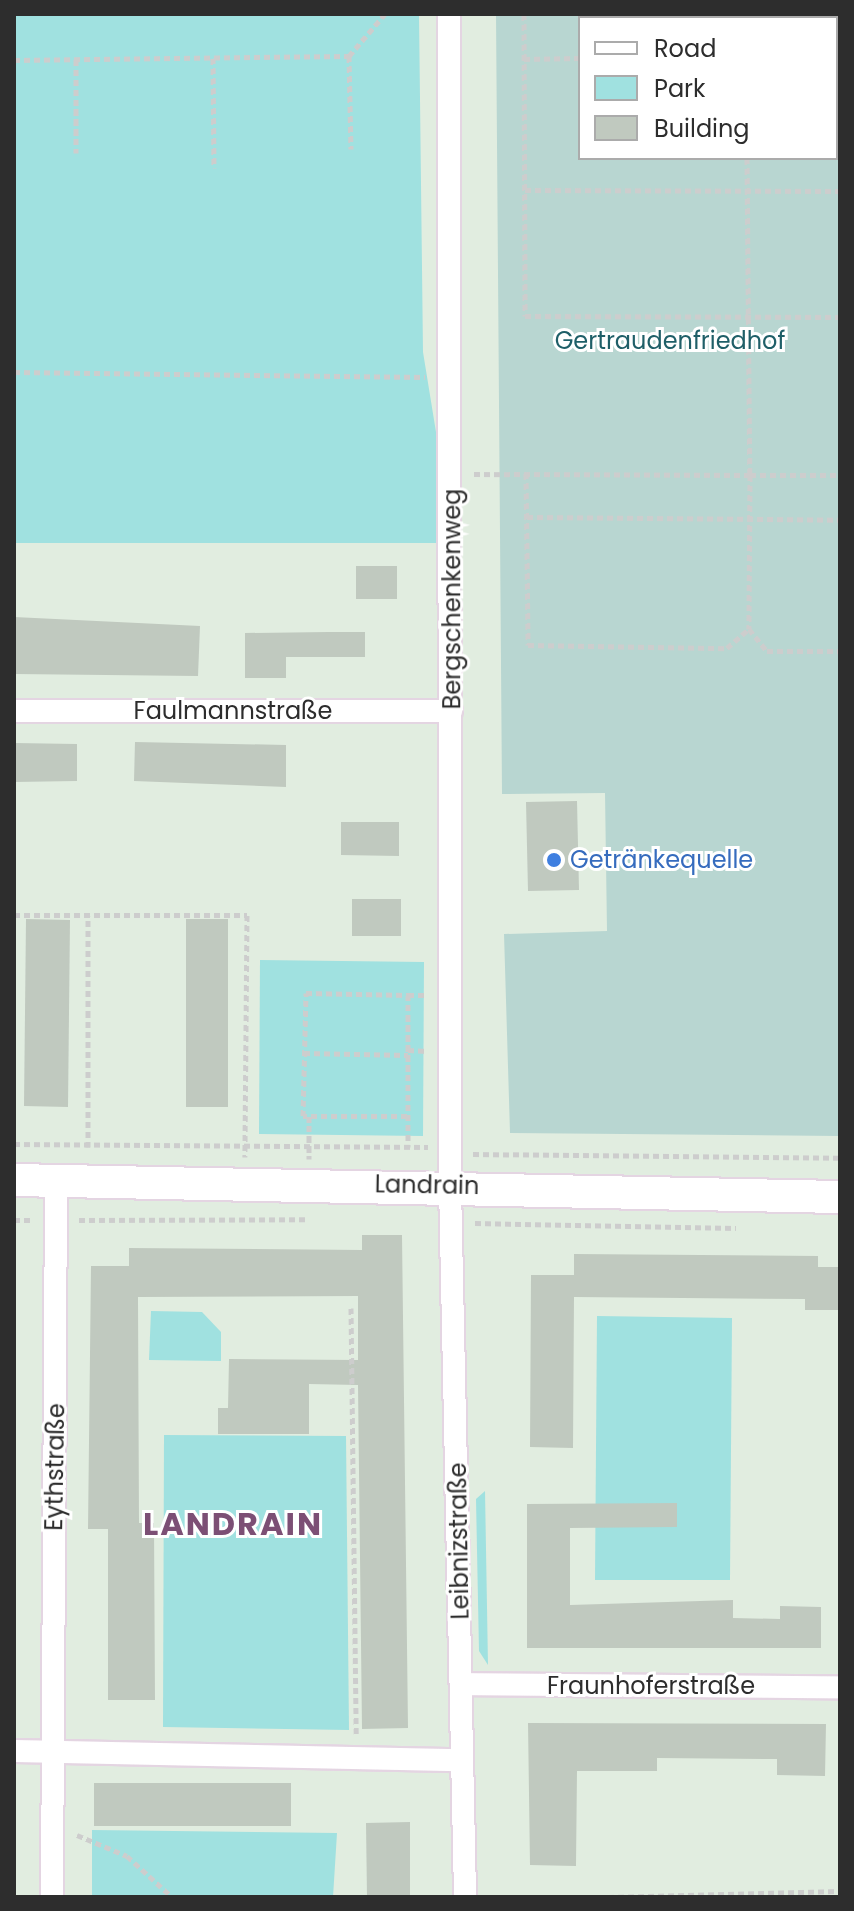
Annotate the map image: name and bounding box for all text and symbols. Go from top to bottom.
legend [578,16,838,160]
text: Road [654,32,716,65]
text: Park [654,72,705,105]
text: Building [654,112,750,145]
park label: Gertraudenfriedhof [555,327,785,355]
street label: Bergschenkenweg [438,489,466,709]
street label: Faulmannstraße [134,697,332,725]
place label: Getränkequelle [570,846,753,874]
marker: Getränkequelle [545,851,563,869]
street label: Landrain [374,1170,480,1200]
street label: Eythstraße [39,1403,71,1531]
street label: Leibnizstraße [443,1462,475,1620]
district label: LANDRAIN [143,1505,323,1543]
street label: Fraunhoferstraße [547,1672,755,1700]

